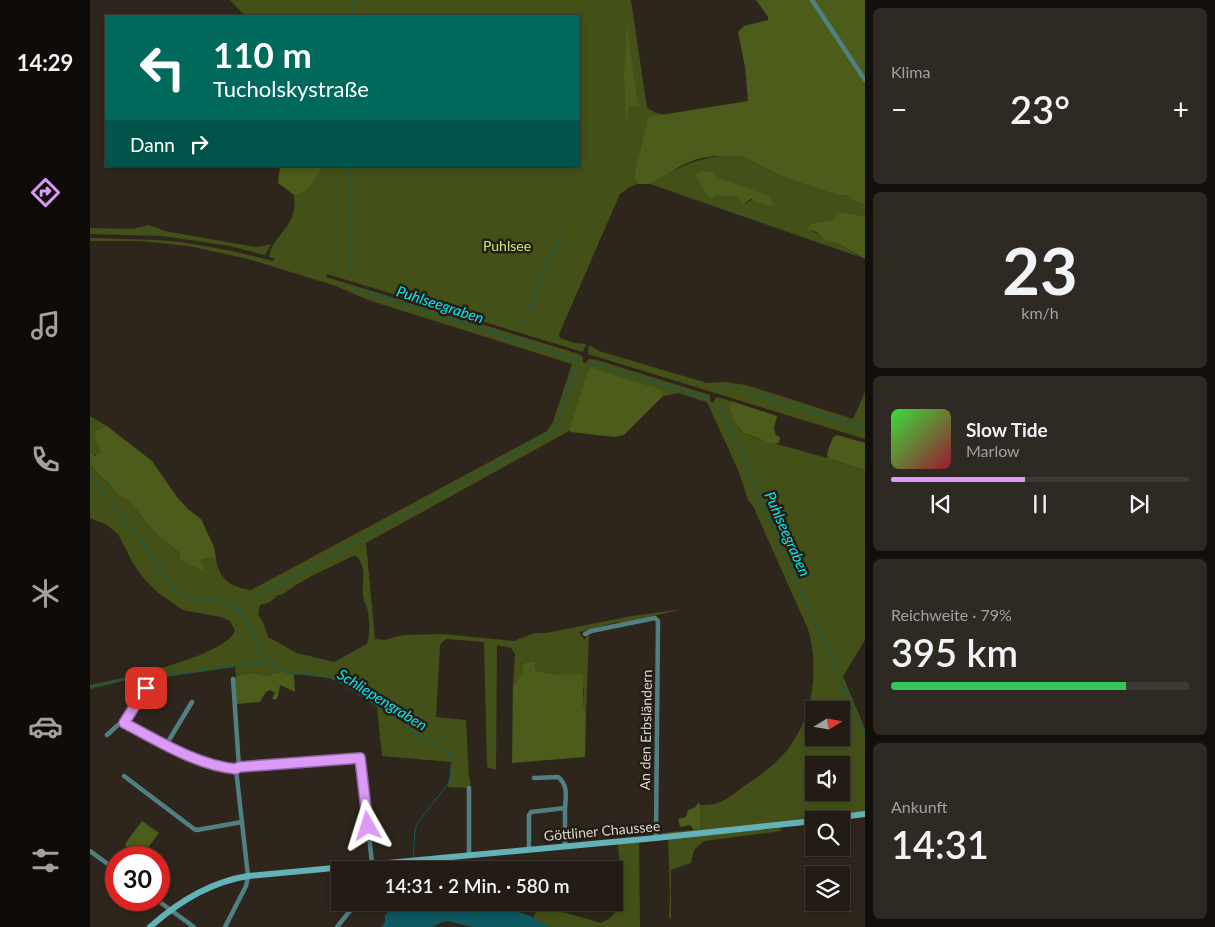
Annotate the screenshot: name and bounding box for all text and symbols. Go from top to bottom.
text: 110 m [213,33,312,75]
icon: left [130,35,195,100]
text: 14:29 [17,49,73,76]
text: Klima [891,62,930,81]
text: Tucholskystraße [213,75,369,102]
text: 23° [1010,86,1070,132]
text: − [891,92,907,126]
text: + [1173,92,1189,126]
icon: right [185,130,213,158]
text: Dann [130,133,175,156]
icon: directions [28,175,63,210]
text: 23 [1002,231,1078,309]
park label: Puhlsee [483,237,531,254]
water label: Puhlseegraben [394,281,486,327]
text: km/h [1021,303,1059,322]
icon: music [28,308,63,343]
text: Slow Tide [966,418,1048,441]
text: Marlow [966,441,1020,460]
icon: phone [28,442,63,477]
water label: Puhlseegraben [761,489,815,579]
icon: previous [927,490,955,518]
icon: pause [1026,490,1054,518]
icon: next [1125,490,1153,518]
icon: climate [28,576,63,611]
text: Reichweite · 79% [891,605,1012,624]
text: 395 km [891,629,1018,675]
water label: Schliepengraben [334,664,431,734]
pin [125,667,167,709]
street label: An den Erbsländern [636,670,655,790]
icon: arrive [132,674,160,702]
north arrow [805,701,850,746]
map controls [805,701,850,911]
icon: car [28,709,63,744]
button: sound [805,756,850,801]
text: Ankunft [891,797,948,816]
position arrow [341,799,393,851]
button: search [805,811,850,856]
street label: Göttliner Chaussee [543,817,661,844]
text: 14:31 [891,821,989,867]
icon: filters [28,843,63,878]
speed limit sign: 30 [105,846,170,911]
button: layers [805,866,850,911]
text: 14:31 · 2 Min. · 580 m [385,874,569,897]

